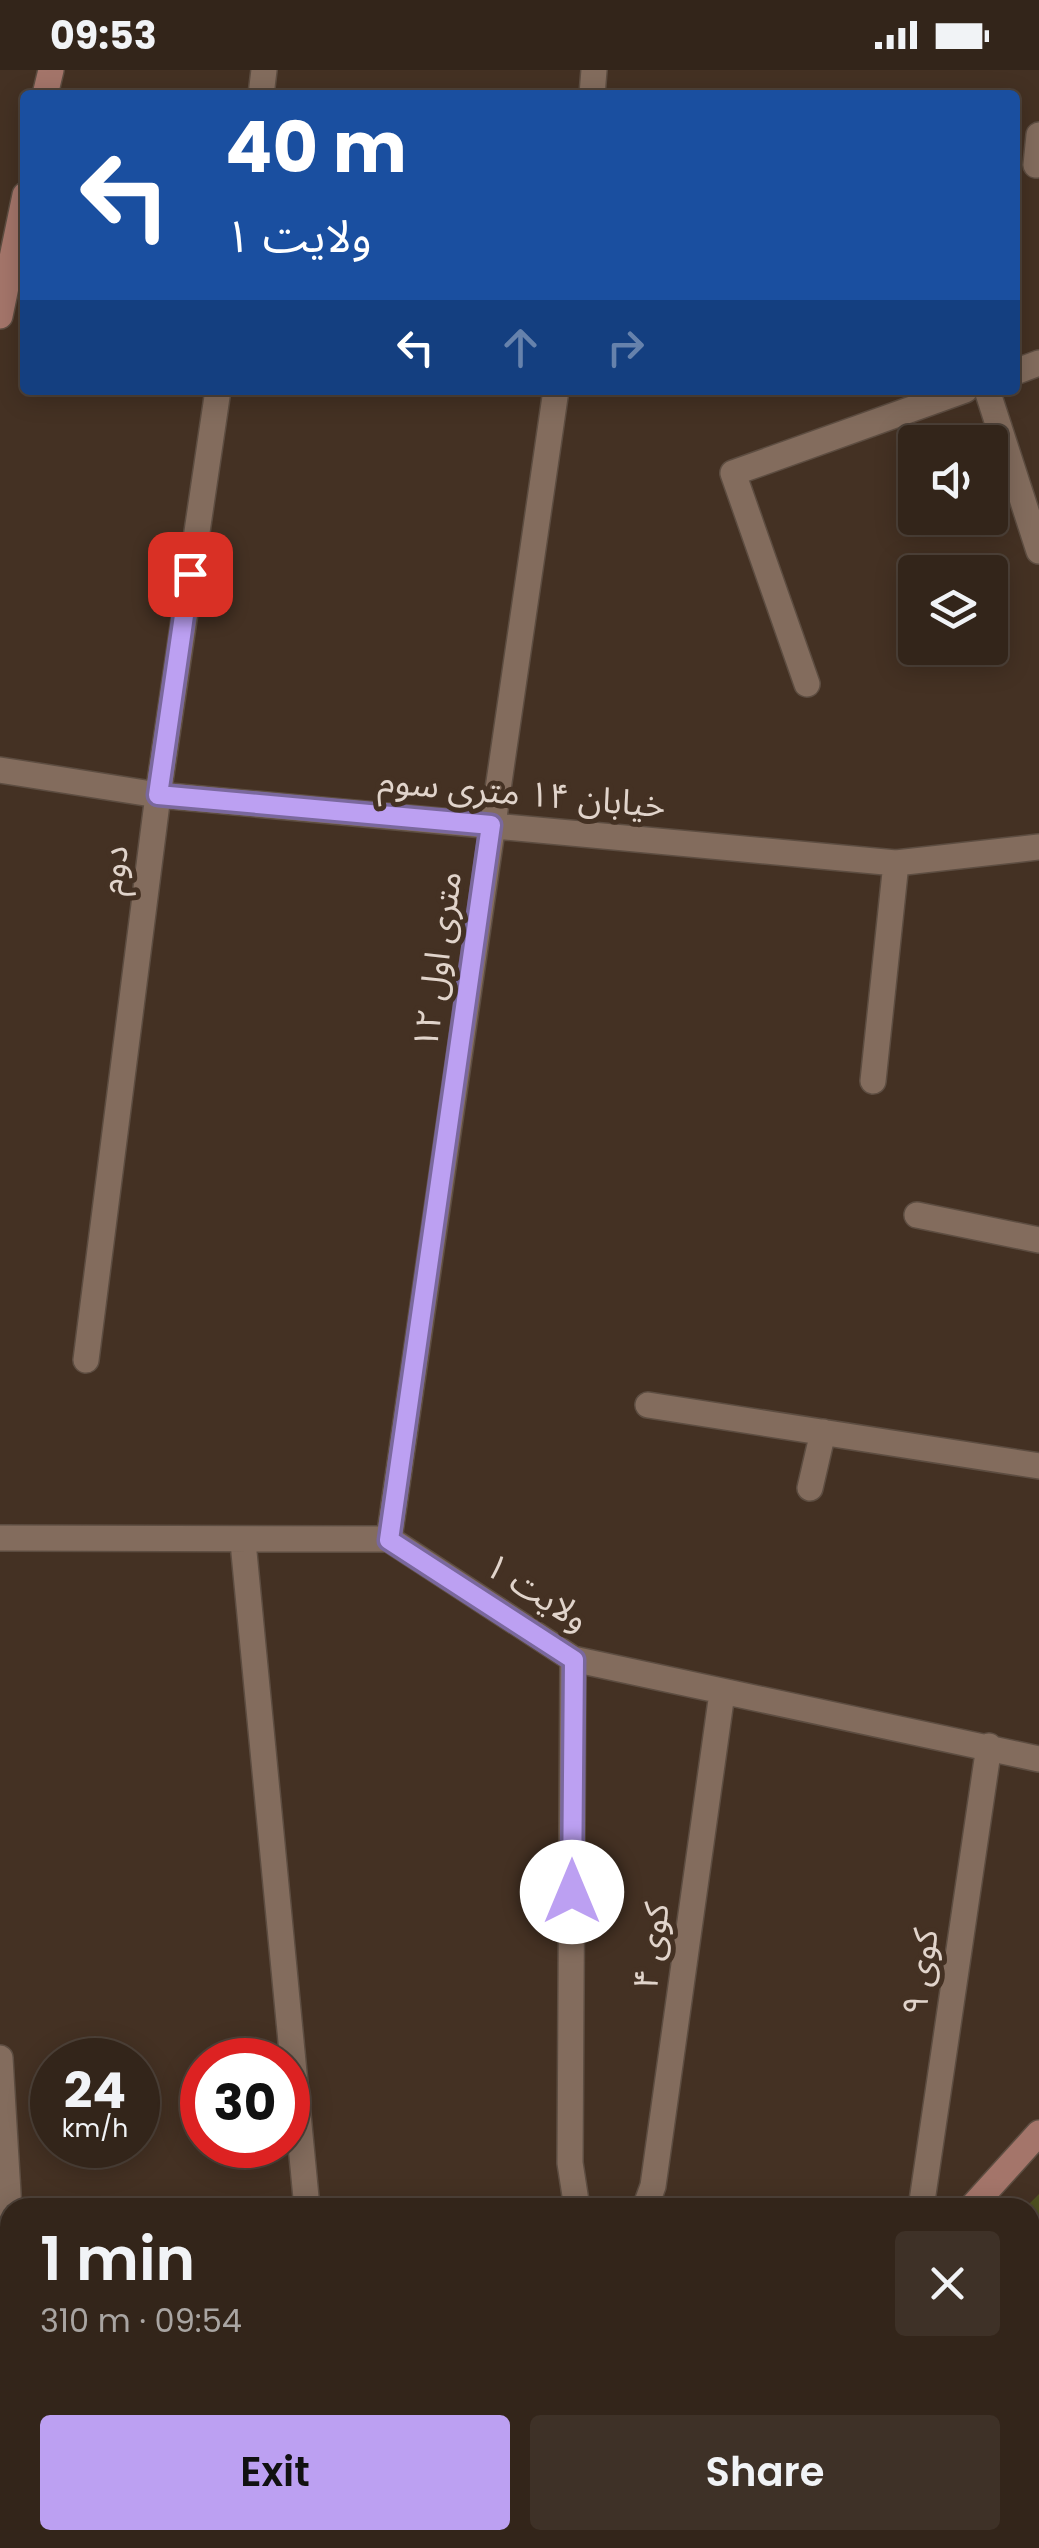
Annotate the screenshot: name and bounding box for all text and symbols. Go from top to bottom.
text: 09:53 [50,9,157,62]
text: 40 m [225,98,407,197]
icon: left [60,130,190,260]
text: ولایت ۱ [225,205,372,268]
icon: left [388,320,443,375]
icon: ahead [493,320,548,375]
icon: right [598,320,653,375]
map controls [898,425,1008,665]
button: sound [898,425,1008,535]
pin [148,532,233,617]
icon: arrive [163,547,218,602]
button: layers [898,555,1008,665]
street label: خیابان ۱۴ متری سوم [376,756,668,831]
street label: دوم [85,842,142,898]
street label: ۱۲ متری اول [400,868,473,1052]
street label: ولایت ۱ [476,1541,599,1643]
position arrow [520,1840,624,1944]
street label: کوی ۴ [620,1899,681,1992]
street label: کوی ۹ [889,1925,950,2018]
speed limit sign: 30 [180,2038,310,2168]
text: 24 [64,2055,126,2126]
text: km/h [62,2111,128,2146]
text: 1 min [40,2217,195,2301]
button: close [895,2231,1000,2336]
text: 310 m · 09:54 [40,2298,242,2343]
button: Exit [40,2415,510,2530]
button: Share [530,2415,1000,2530]

